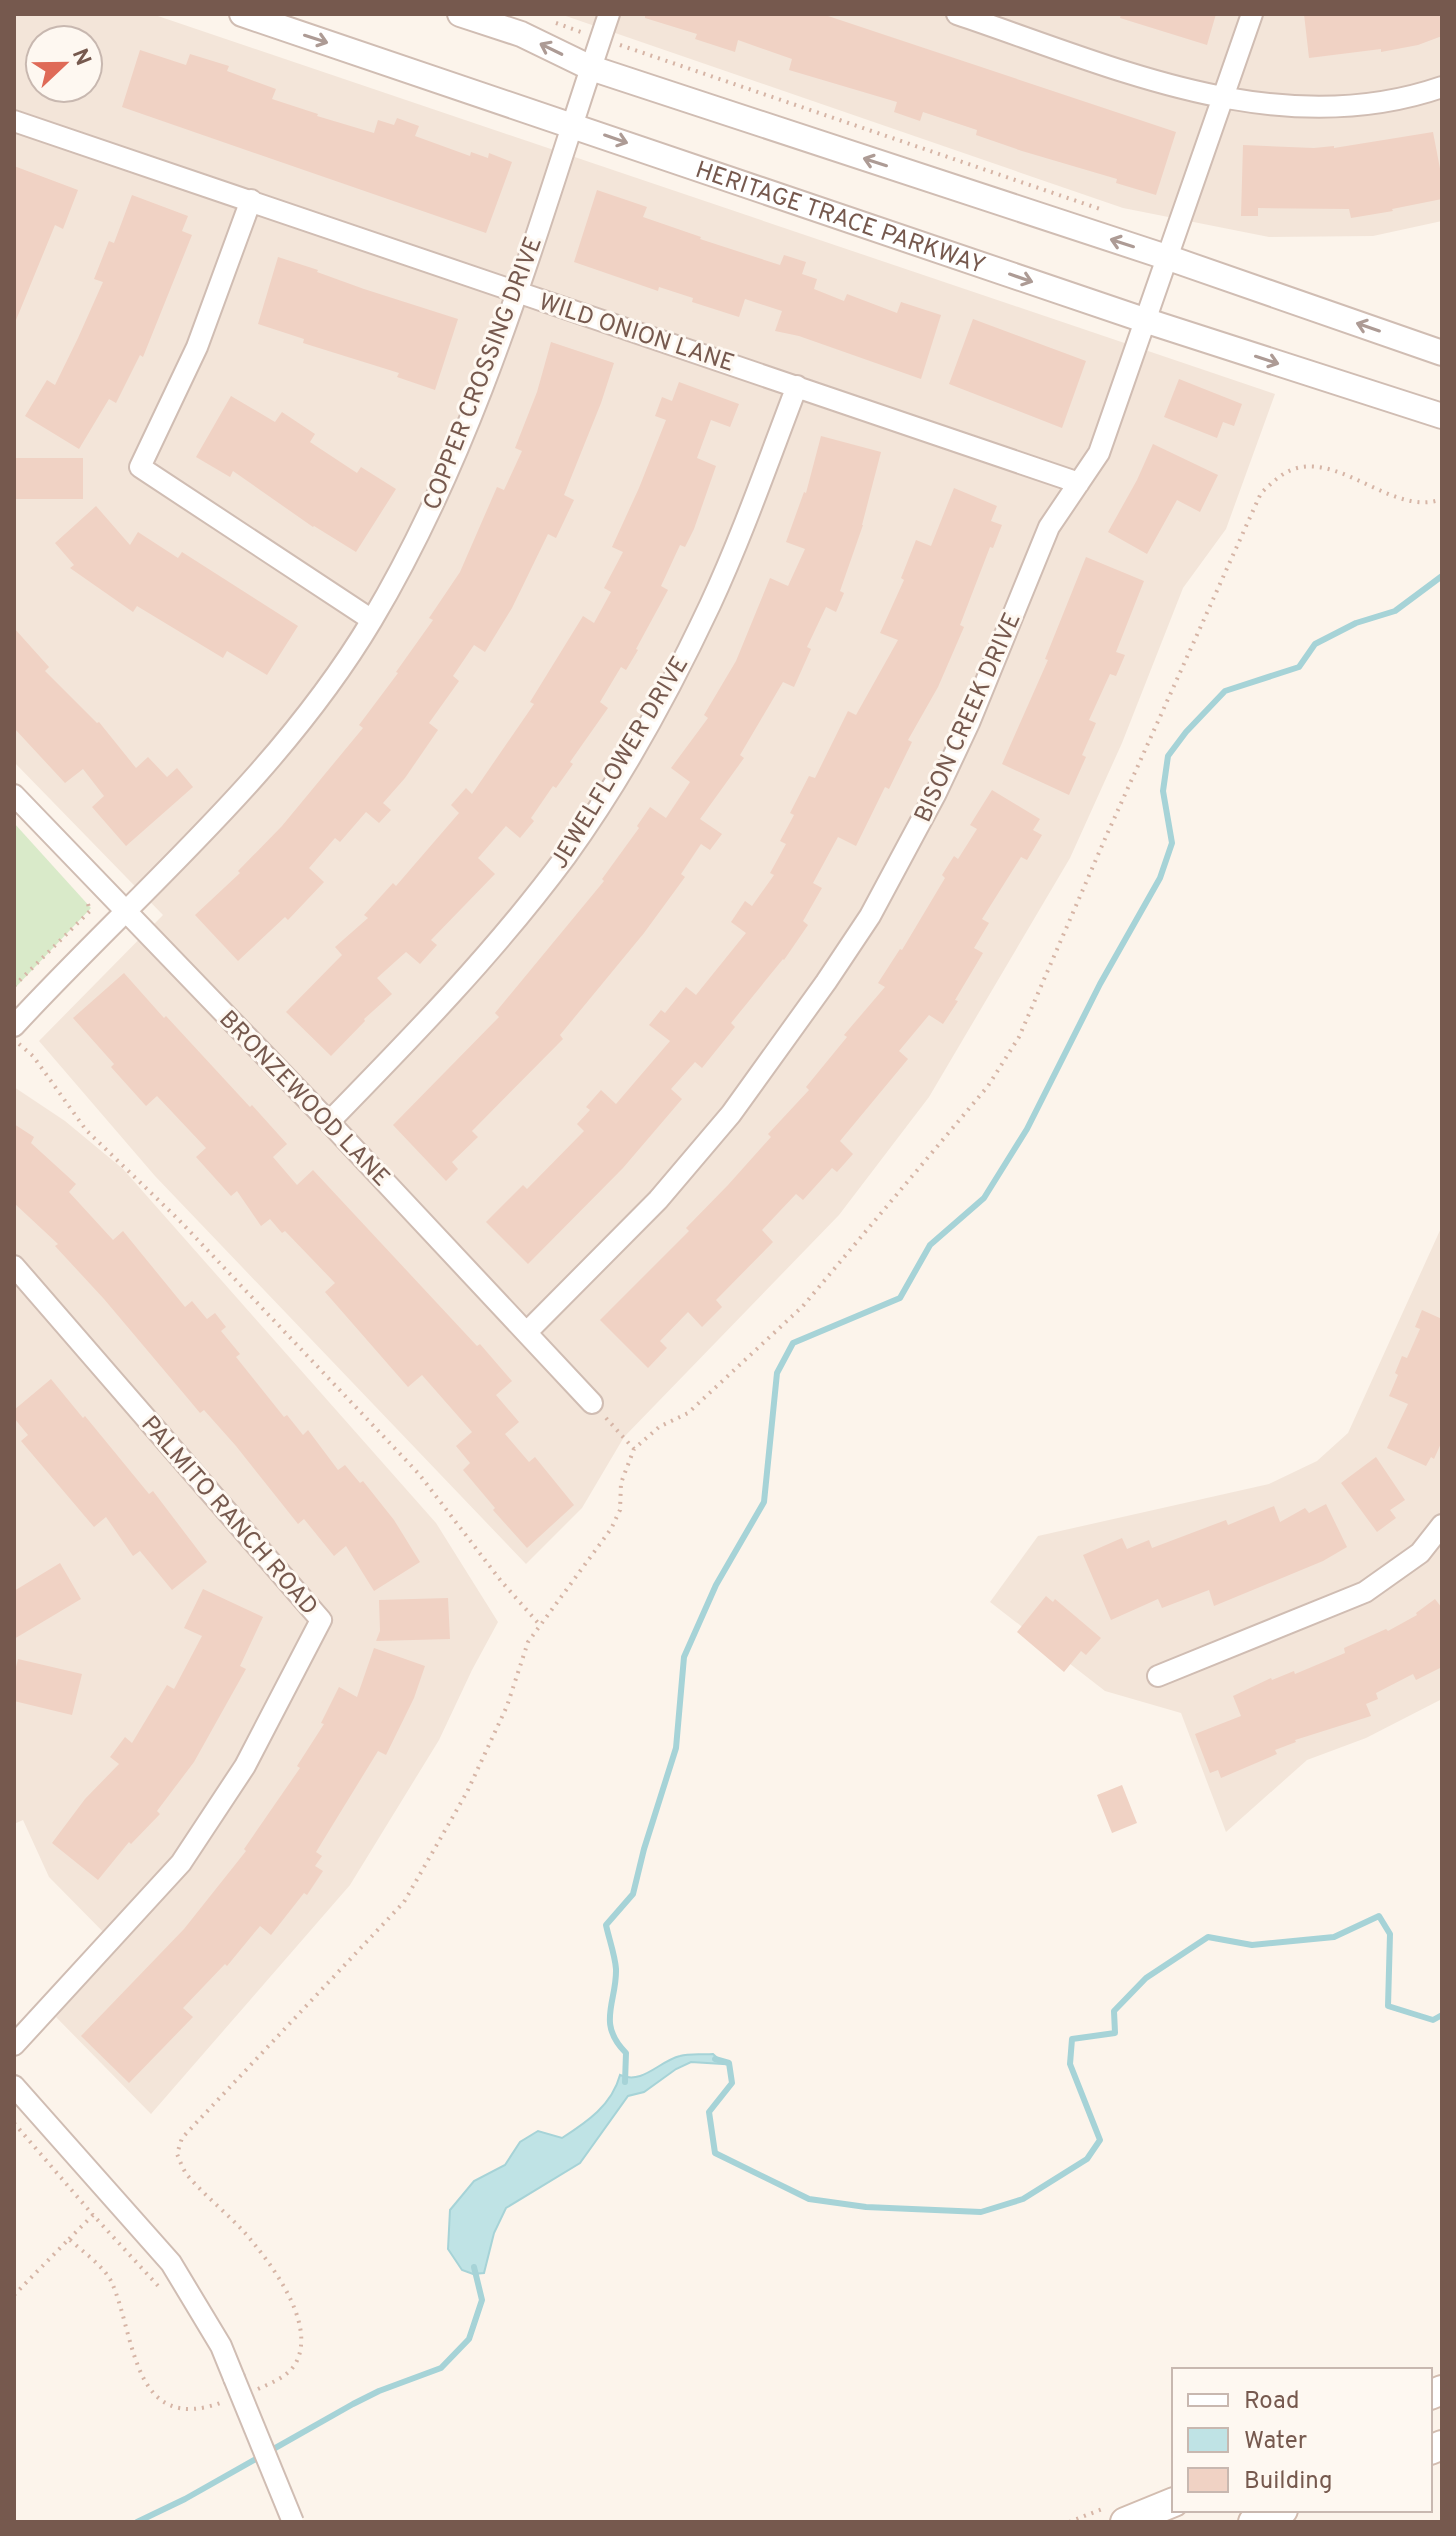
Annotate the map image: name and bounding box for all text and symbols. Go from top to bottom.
north arrow [24,24,104,104]
one-way arrow [304,32,329,47]
one-way arrow [539,41,563,56]
text: N [65,45,96,70]
one-way arrow [603,133,628,148]
one-way arrow [863,153,888,168]
street label: HERITAGE TRACE PARKWAY [691,156,989,282]
street label: COPPER CROSSING DRIVE [418,233,550,515]
one-way arrow [1110,235,1136,250]
one-way arrow [1008,272,1032,286]
street label: WILD ONION LANE [535,288,738,380]
one-way arrow [1356,319,1381,334]
one-way arrow [1254,353,1280,368]
street label: BISON CREEK DRIVE [909,608,1029,827]
street label: JEWELFLOWER DRIVE [545,651,696,875]
street label: BRONZEWOOD LANE [212,1005,395,1194]
street label: PALMITO RANCH ROAD [134,1410,323,1622]
legend [1172,2368,1432,2512]
text: Road [1244,2387,1300,2417]
text: Water [1244,2427,1307,2457]
text: Building [1244,2467,1333,2497]

